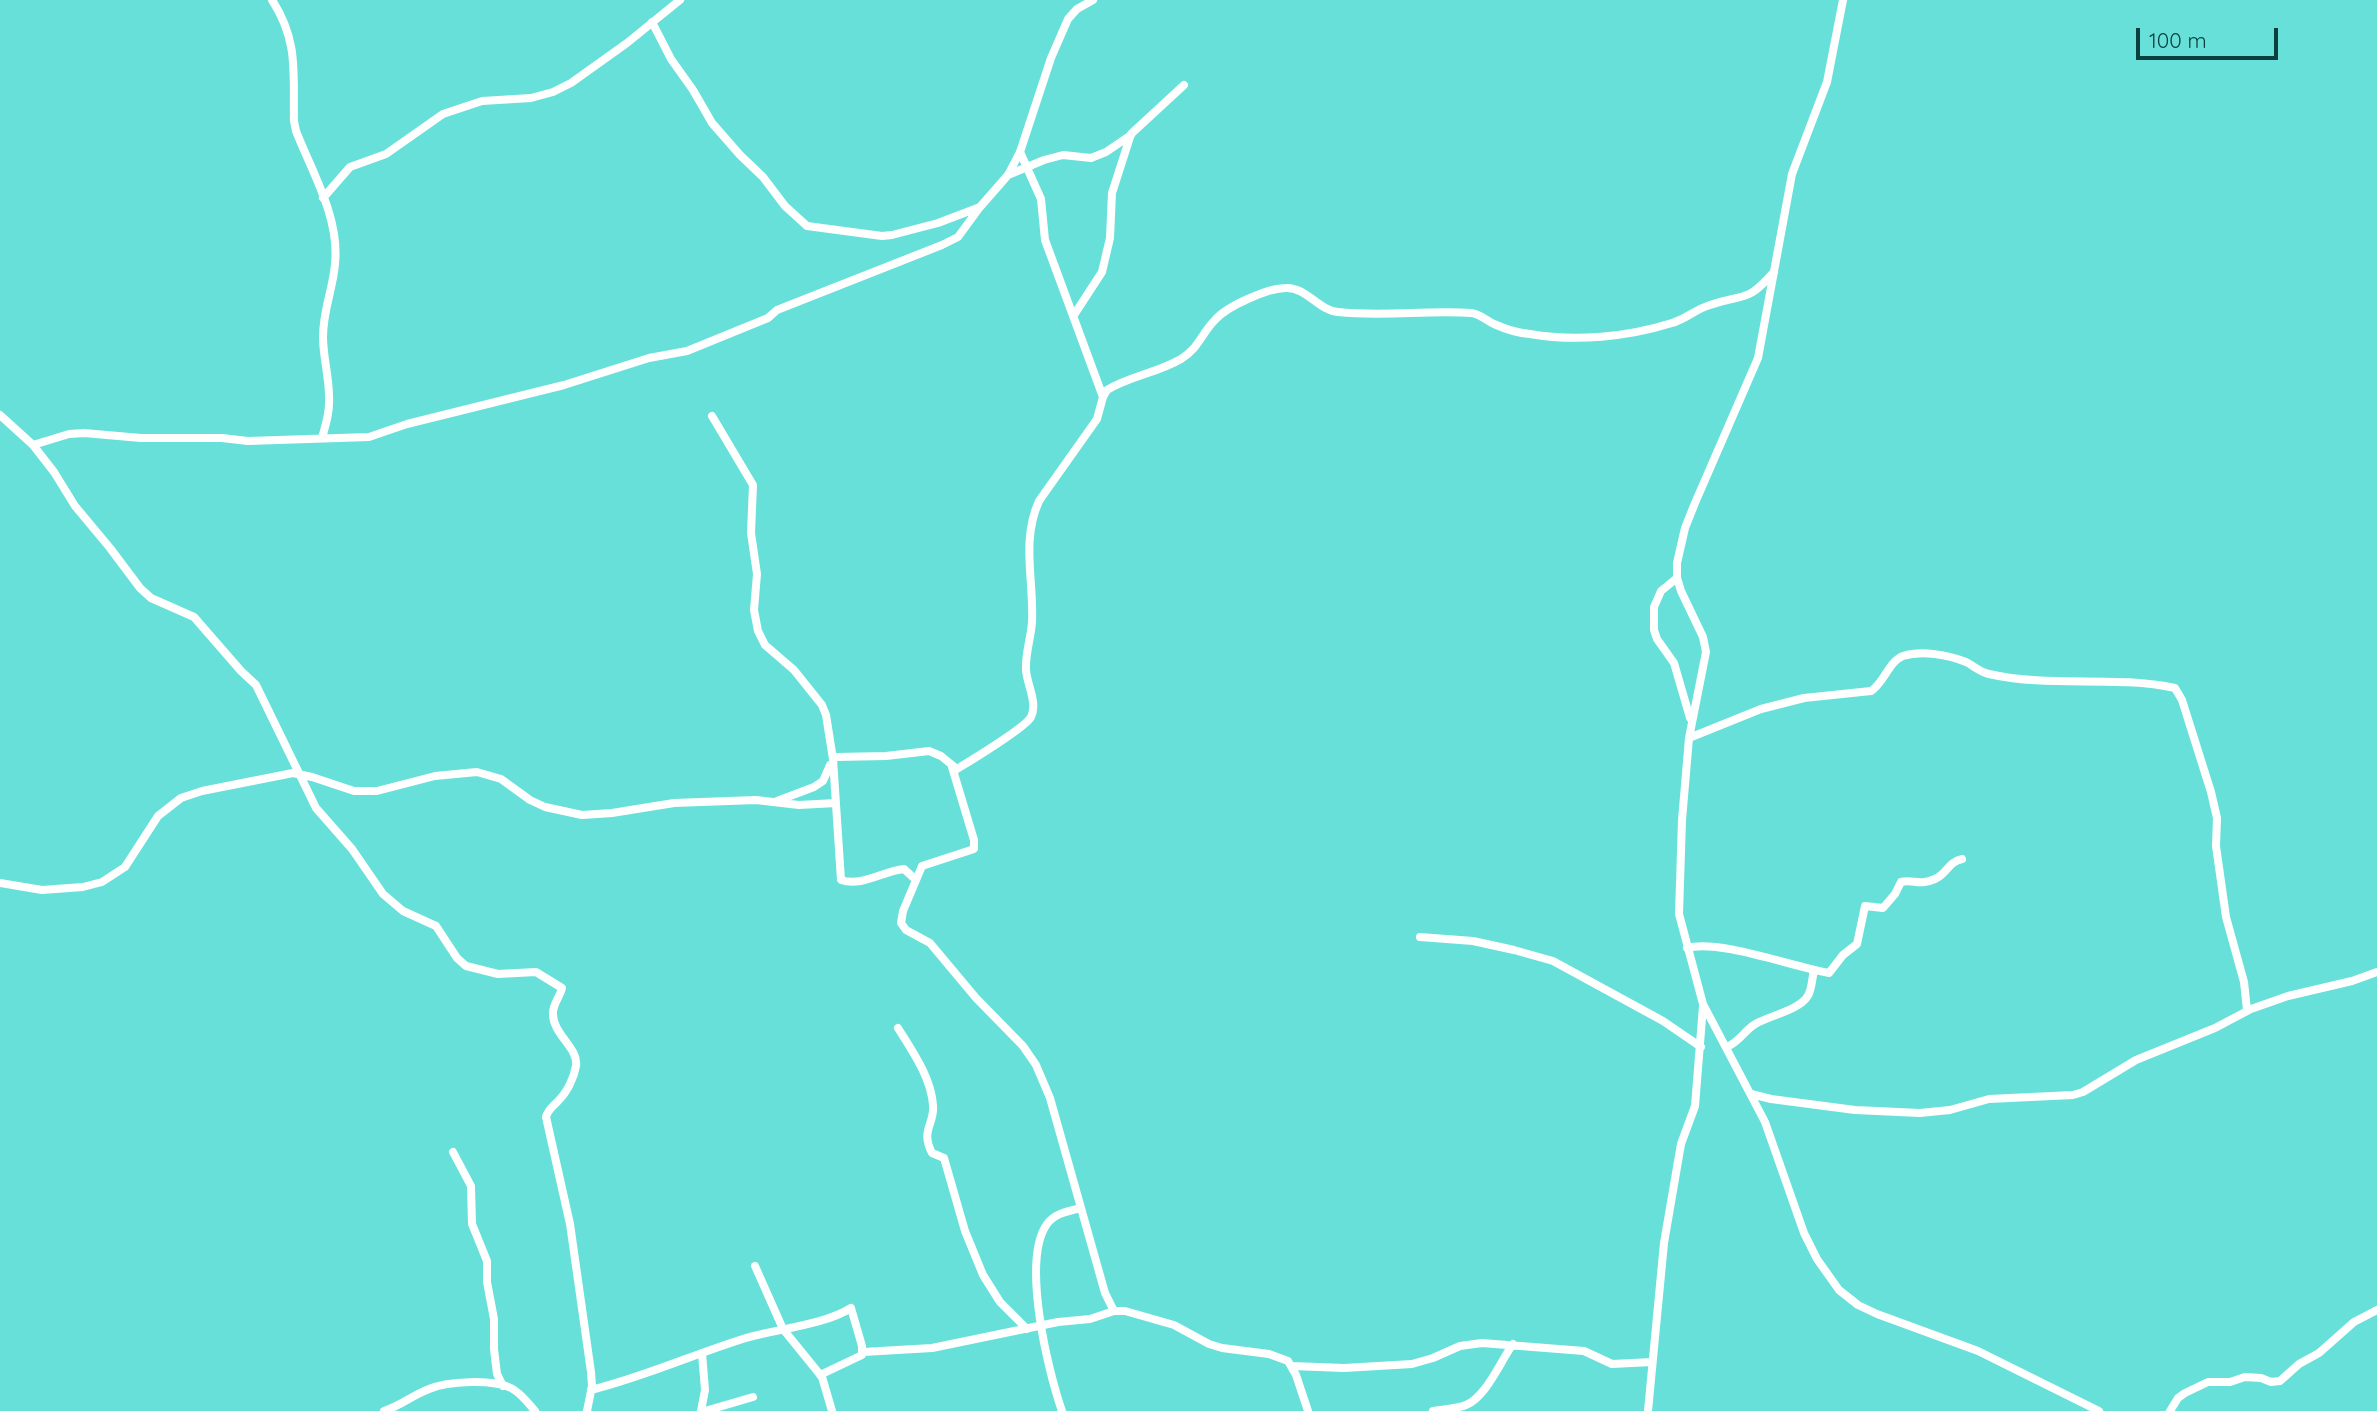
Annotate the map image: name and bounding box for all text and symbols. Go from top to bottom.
scale bar [2139,14,2281,58]
text: 100 m [2149,27,2207,53]

